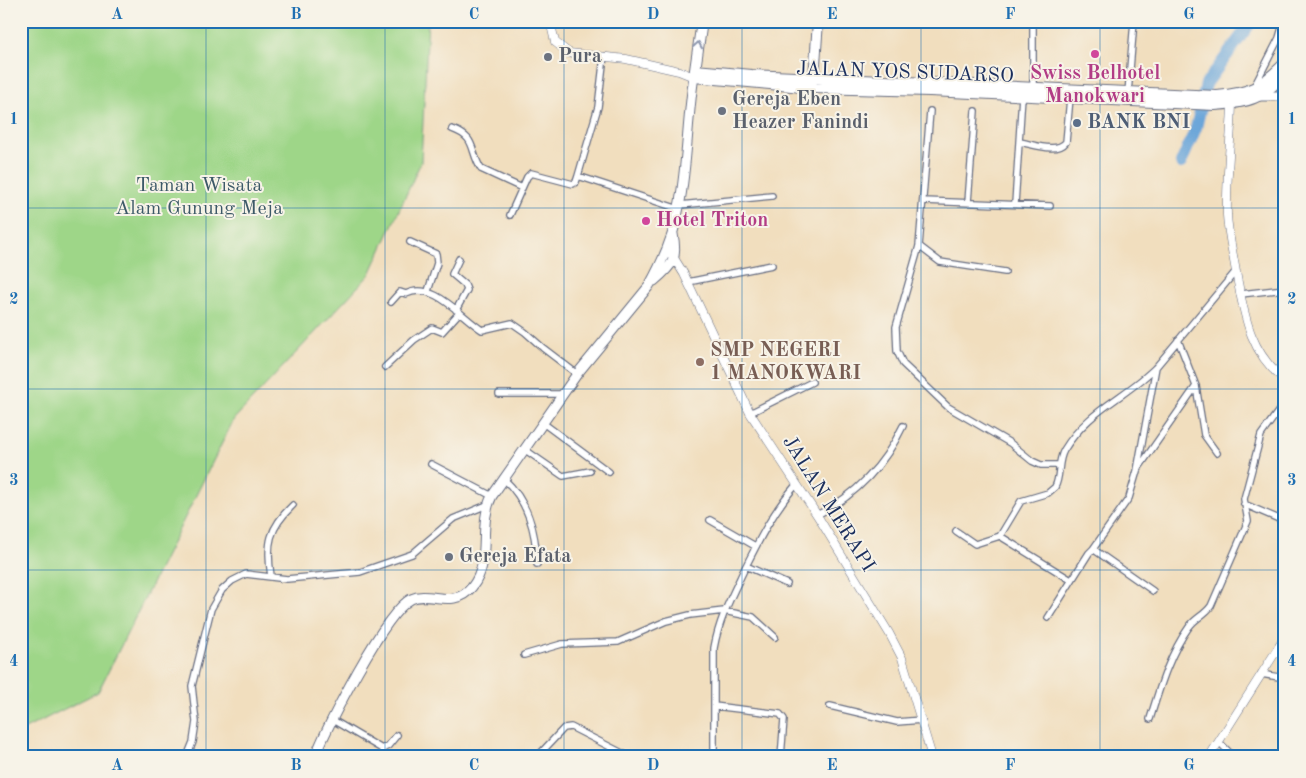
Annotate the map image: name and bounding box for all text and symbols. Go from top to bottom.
text: A [111,7,123,23]
text: B [290,7,302,23]
text: C [469,7,479,23]
text: D [647,7,659,23]
text: E [826,7,838,23]
text: F [1005,7,1016,23]
text: G [1183,7,1195,23]
one-way arrow [693,41,703,50]
place label: Pura [558,47,602,67]
marker: Swiss Belhotel Manokwari [1089,48,1101,60]
marker: Pura [542,51,554,63]
street label: JALAN YOS SUDARSO [796,59,1014,87]
place label: Swiss Belhotel Manokwari [1030,64,1160,107]
place label: Gereja Eben Heazer Fanindi [732,90,869,133]
marker: Gereja Eben Heazer Fanindi [716,105,728,117]
text: 1 [9,112,19,128]
text: 1 [1287,112,1297,128]
place label: BANK BNI [1087,113,1190,133]
marker: BANK BNI [1071,117,1083,129]
park label: Taman Wisata Alam Gunung Meja [115,176,283,219]
place label: Hotel Triton [656,211,768,231]
marker: Hotel Triton [640,215,652,227]
text: 2 [9,292,19,308]
text: 2 [1287,292,1297,308]
place label: SMP NEGERI 1 MANOKWARI [710,341,861,384]
marker: SMP NEGERI 1 MANOKWARI [694,356,706,368]
street label: JALAN MERAPI [778,433,878,576]
text: 3 [9,473,19,489]
text: 3 [1287,473,1297,489]
place label: Gereja Efata [459,547,572,567]
marker: Gereja Efata [443,551,455,563]
text: 4 [9,654,19,670]
text: 4 [1287,654,1297,670]
text: A [111,758,123,774]
text: B [290,758,302,774]
text: C [469,758,479,774]
text: D [647,758,659,774]
text: E [826,758,838,774]
text: F [1005,758,1016,774]
text: G [1183,758,1195,774]

